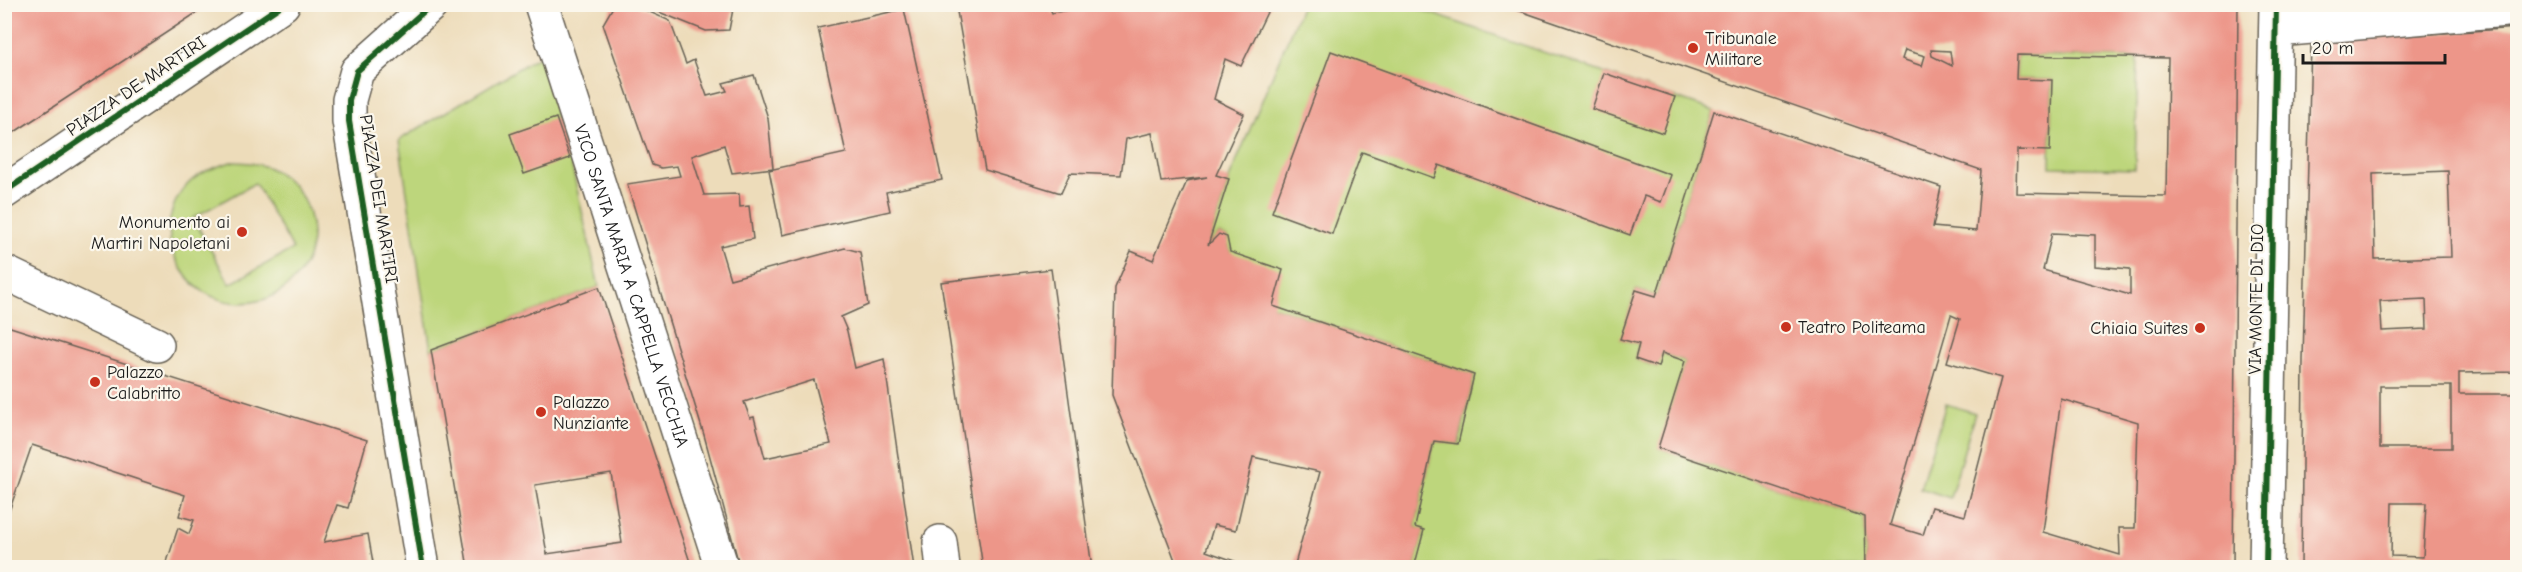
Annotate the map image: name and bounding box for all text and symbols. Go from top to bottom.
scale bar [2303,27,2446,65]
place label: Tribunale Militare [1705,28,1777,70]
street label: PIAZZA DE MARTIRI [63,32,210,141]
text: 20 m [2312,38,2353,59]
marker: Tribunale Militare [1686,41,1700,55]
street label: PIAZZA DEI MARTIRI [355,113,402,285]
street label: VICO SANTA MARIA A CAPPELLA VECCHIA [569,122,693,450]
place label: Monumento ai Martiri Napoletani [91,212,230,254]
street label: VIA MONTE DI DIO [2245,224,2268,375]
marker: Monumento ai Martiri Napoletani [235,225,249,239]
place label: Teatro Politeama [1798,317,1926,338]
place label: Chiaia Suites [2090,318,2188,339]
marker: Teatro Politeama [1779,320,1793,334]
marker: Chiaia Suites [2193,321,2207,335]
place label: Palazzo Calabritto [107,362,181,404]
marker: Palazzo Calabritto [88,375,102,389]
place label: Palazzo Nunziante [553,392,629,434]
marker: Palazzo Nunziante [534,405,548,419]

